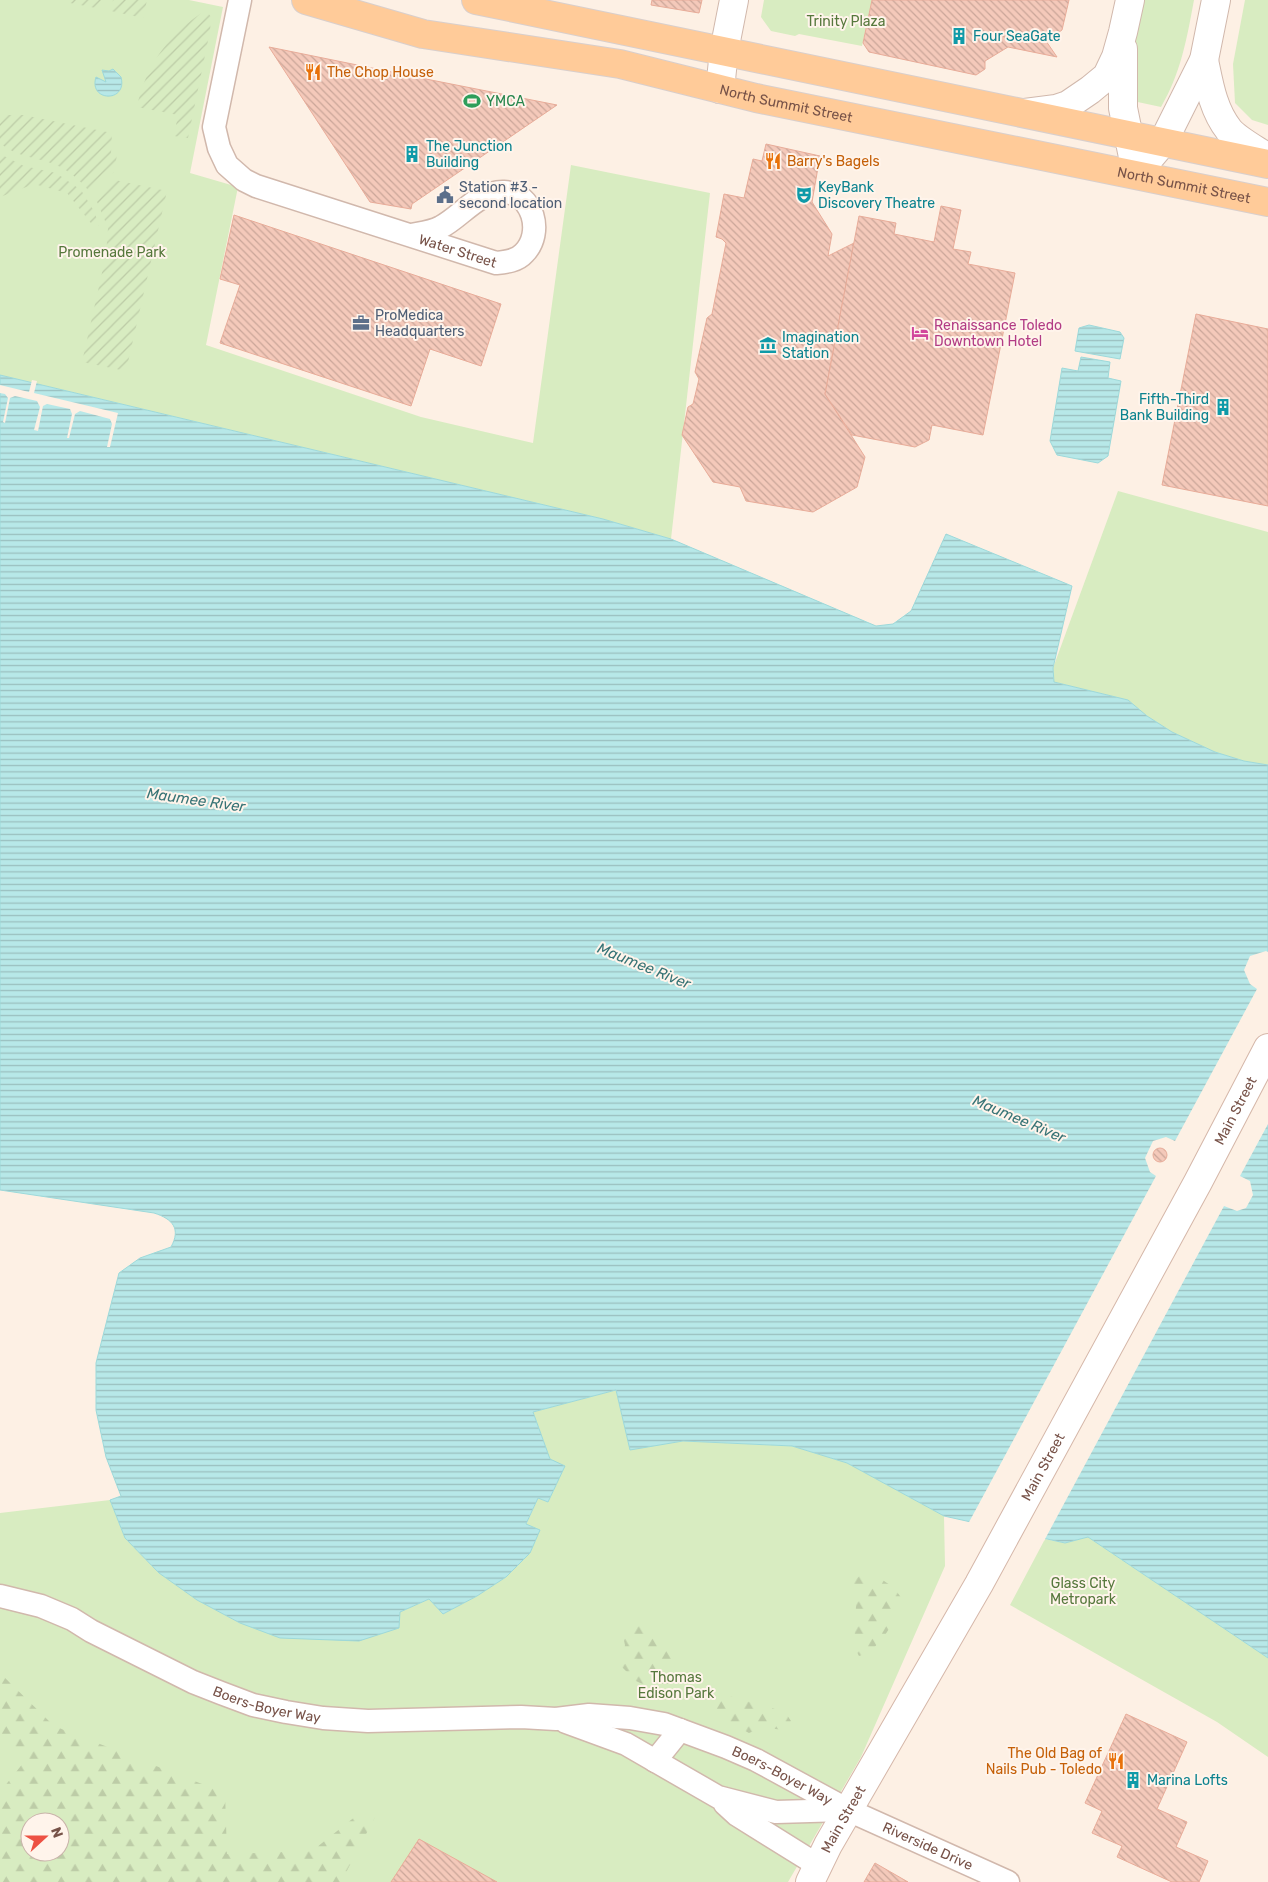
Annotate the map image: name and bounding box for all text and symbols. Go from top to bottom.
park label: Trinity Plaza [807,13,885,30]
building icon: Four SeaGate [949,26,969,46]
place label: Four SeaGate [973,28,1061,45]
restaurant icon: The Chop House [303,62,323,82]
place label: The Chop House [327,64,434,81]
street label: North Summit Street [718,81,855,127]
sports icon: YMCA [462,91,482,111]
place label: YMCA [486,93,525,110]
place label: The Junction Building [426,138,512,171]
building icon: The Junction Building [402,144,422,164]
restaurant icon: Barry's Bagels [763,151,783,171]
place label: Barry's Bagels [787,153,880,170]
street label: North Summit Street [1116,164,1252,207]
place label: Station #3 - second location [459,179,562,212]
place label: KeyBank Discovery Theatre [818,179,935,212]
public building icon: Station #3 - second location [435,185,455,205]
theatre icon: KeyBank Discovery Theatre [794,185,814,205]
street label: Water Street [417,231,499,272]
park label: Promenade Park [58,244,166,261]
place label: ProMedica Headquarters [375,307,465,340]
office icon: ProMedica Headquarters [351,313,371,333]
place label: Renaissance Toledo Downtown Hotel [934,317,1062,350]
hotel icon: Renaissance Toledo Downtown Hotel [910,323,930,343]
place label: Imagination Station [782,329,859,362]
museum icon: Imagination Station [758,335,778,355]
place label: Fifth-Third Bank Building [1120,391,1209,424]
building icon: Fifth-Third Bank Building [1213,397,1233,417]
water label: Maumee River [146,784,248,816]
water label: Maumee River [595,939,695,993]
street label: Main Street [1211,1073,1261,1148]
water label: Maumee River [970,1091,1069,1147]
street label: Main Street [1018,1430,1069,1504]
park label: Glass City Metropark [1050,1575,1117,1608]
park label: Thomas Edison Park [638,1669,715,1702]
street label: Boers-Boyer Way [210,1683,322,1727]
street label: Boers-Boyer Way [729,1743,835,1809]
place label: The Old Bag of Nails Pub - Toledo [986,1745,1103,1778]
restaurant icon: The Old Bag of Nails Pub - Toledo [1106,1751,1126,1771]
building icon: Marina Lofts [1123,1770,1143,1790]
place label: Marina Lofts [1147,1772,1228,1789]
street label: Main Street [818,1782,870,1856]
north arrow [20,1812,70,1862]
street label: Riverside Drive [880,1819,976,1874]
text: N [47,1825,66,1840]

